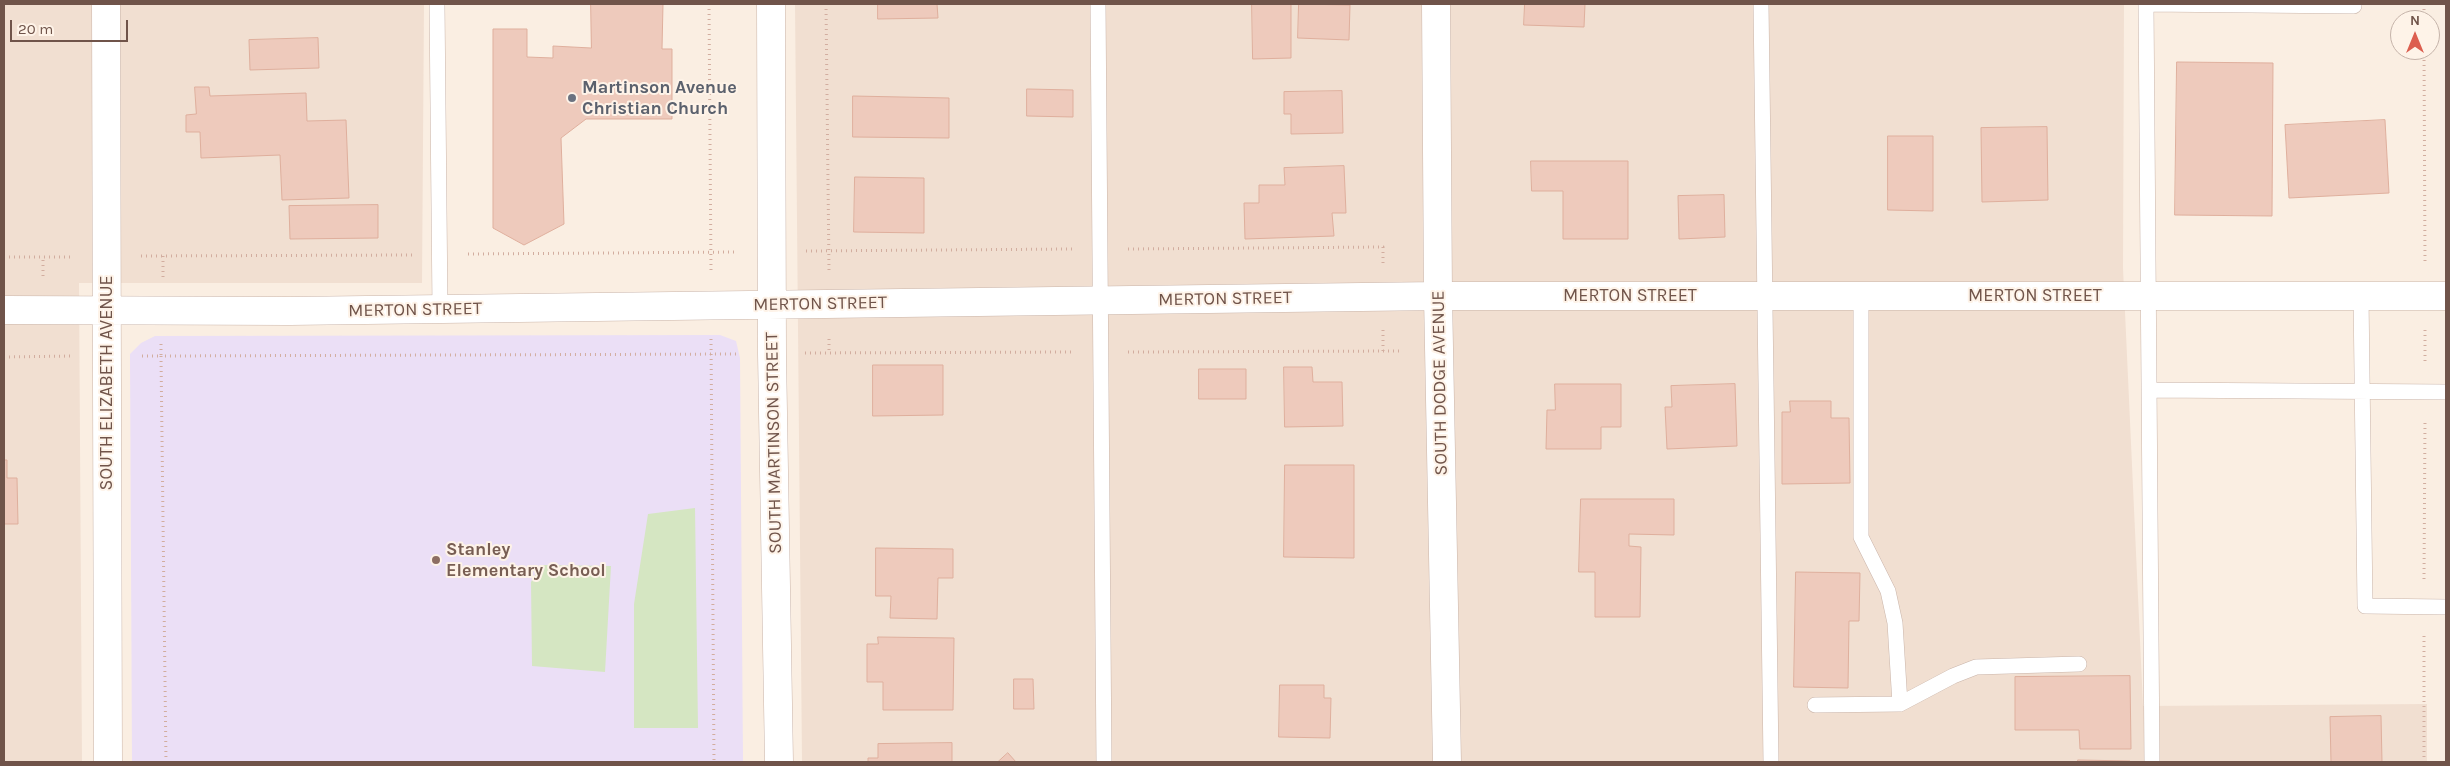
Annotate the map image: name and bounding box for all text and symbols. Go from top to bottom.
scale bar [12,10,130,42]
north arrow [2390,10,2440,60]
text: N [2410,12,2420,29]
text: 20 m [18,20,53,38]
place label: Martinson Avenue Christian Church [582,77,737,120]
marker: Martinson Avenue Christian Church [566,92,578,104]
street label: SOUTH ELIZABETH AVENUE [96,275,118,491]
street label: MERTON STREET [1563,285,1697,307]
street label: MERTON STREET [1968,285,2102,307]
street label: MERTON STREET [1158,287,1292,311]
street label: SOUTH DODGE AVENUE [1428,290,1452,476]
street label: MERTON STREET [753,292,887,316]
street label: MERTON STREET [348,298,482,322]
street label: SOUTH MARTINSON STREET [761,332,787,554]
place label: Stanley Elementary School [446,539,606,582]
marker: Stanley Elementary School [430,554,442,566]

